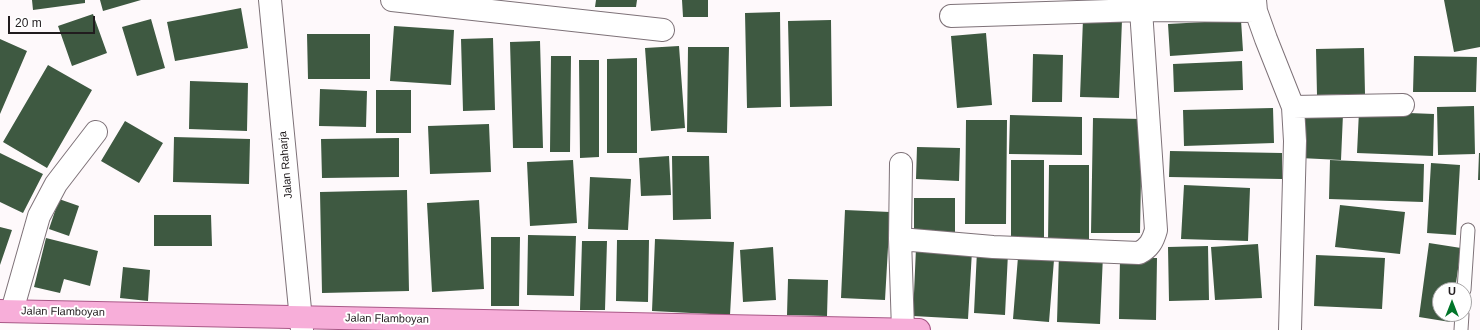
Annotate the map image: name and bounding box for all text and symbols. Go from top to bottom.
scale bar [10,8,97,34]
text: 20 m [15,16,42,30]
street label: Jalan Raharja [276,131,296,199]
north arrow [1432,282,1472,322]
text: U [1448,285,1456,297]
street label: Jalan Flamboyan [21,305,105,319]
street label: Jalan Flamboyan [345,312,429,326]

